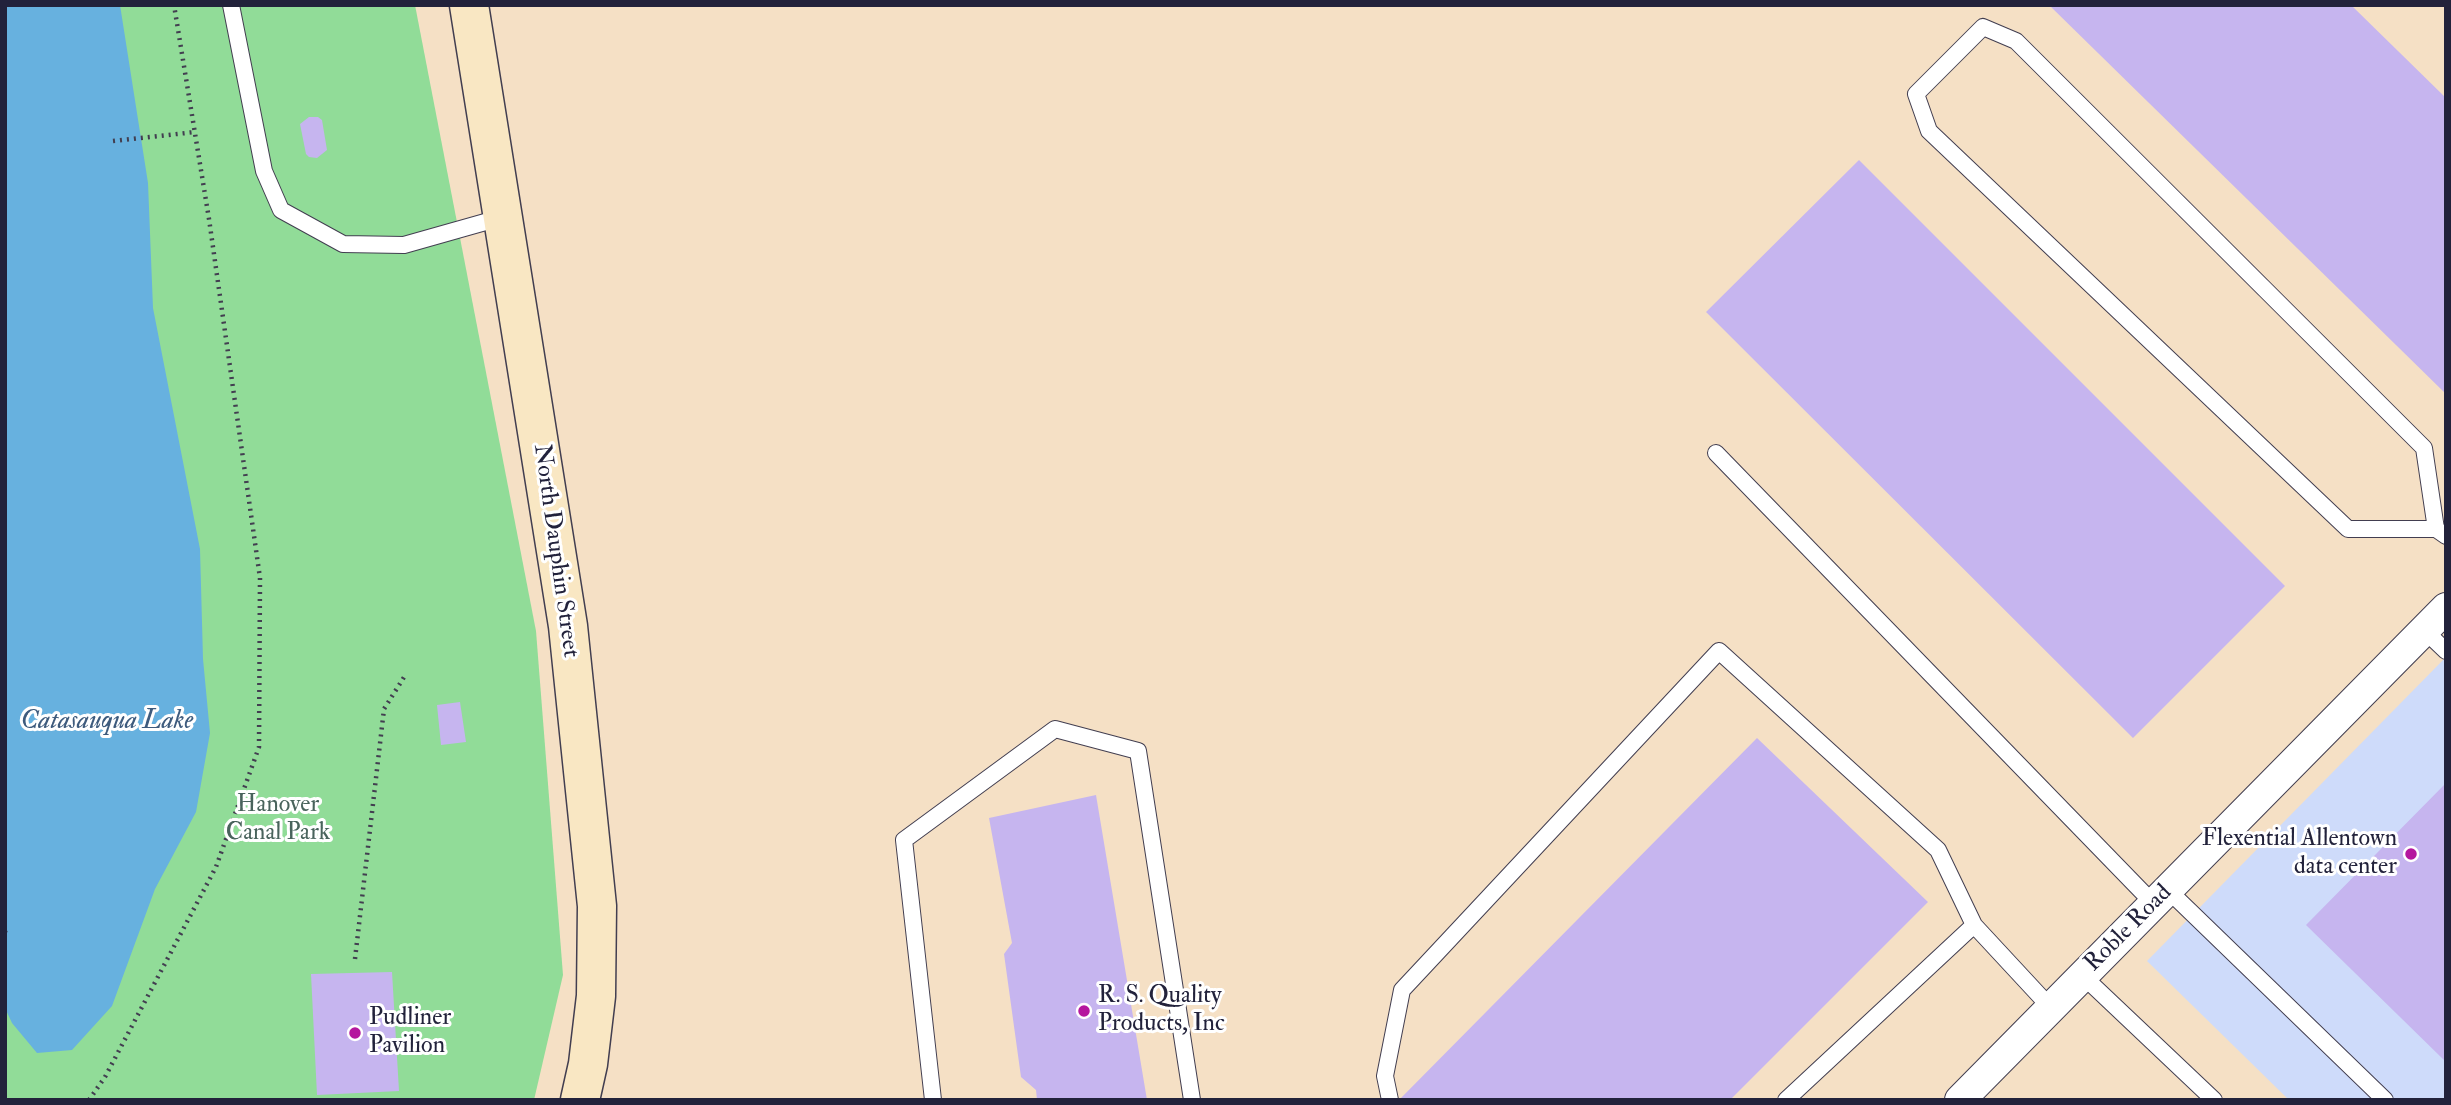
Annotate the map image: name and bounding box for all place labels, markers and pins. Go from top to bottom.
place label: Flexential Allentown data center [2202,826,2397,882]
marker: Flexential Allentown data center [2403,846,2419,862]
place label: R. S. Quality Products, Inc [1098,983,1225,1039]
marker: R. S. Quality Products, Inc [1076,1003,1092,1019]
place label: Pudliner Pavilion [369,1005,451,1061]
marker: Pudliner Pavilion [347,1025,363,1041]

